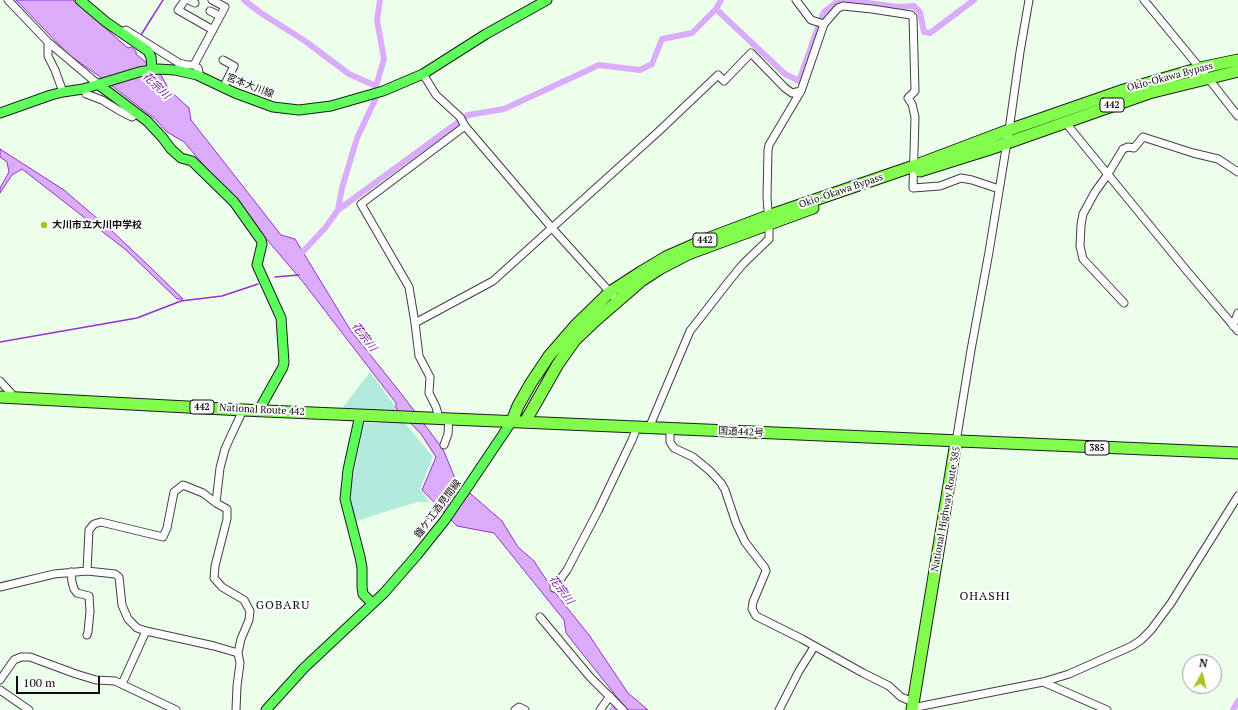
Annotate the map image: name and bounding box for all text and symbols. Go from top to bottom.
street label: Okio-Okawa Bypass [1126,60,1214,94]
water label: 花宗川 [140,70,172,102]
street label: 宮本大川線 [225,71,275,101]
road number: 442 [1100,98,1124,112]
street label: Okio-Okawa Bypass [797,171,885,211]
place label: 大川市立大川中学校 [52,219,142,231]
marker: 大川市立大川中学校 [39,220,49,230]
road number: 442 [693,233,717,247]
water label: 花宗川 [349,320,379,354]
road number: 442 [190,400,214,414]
street label: National Route 442 [219,402,305,418]
street label: 国道442号 [718,425,764,439]
road number: 385 [1085,441,1109,455]
street label: National Highway Route 385 [929,445,963,573]
street label: 鐘ケ江酒見間線 [412,477,464,541]
water label: 花宗川 [546,573,576,607]
district label: OHASHI [959,590,1011,604]
district label: GOBARU [256,599,310,613]
north arrow [1182,654,1222,694]
text: N [1198,656,1209,671]
scale bar [18,668,102,694]
text: 100 m [23,675,55,690]

